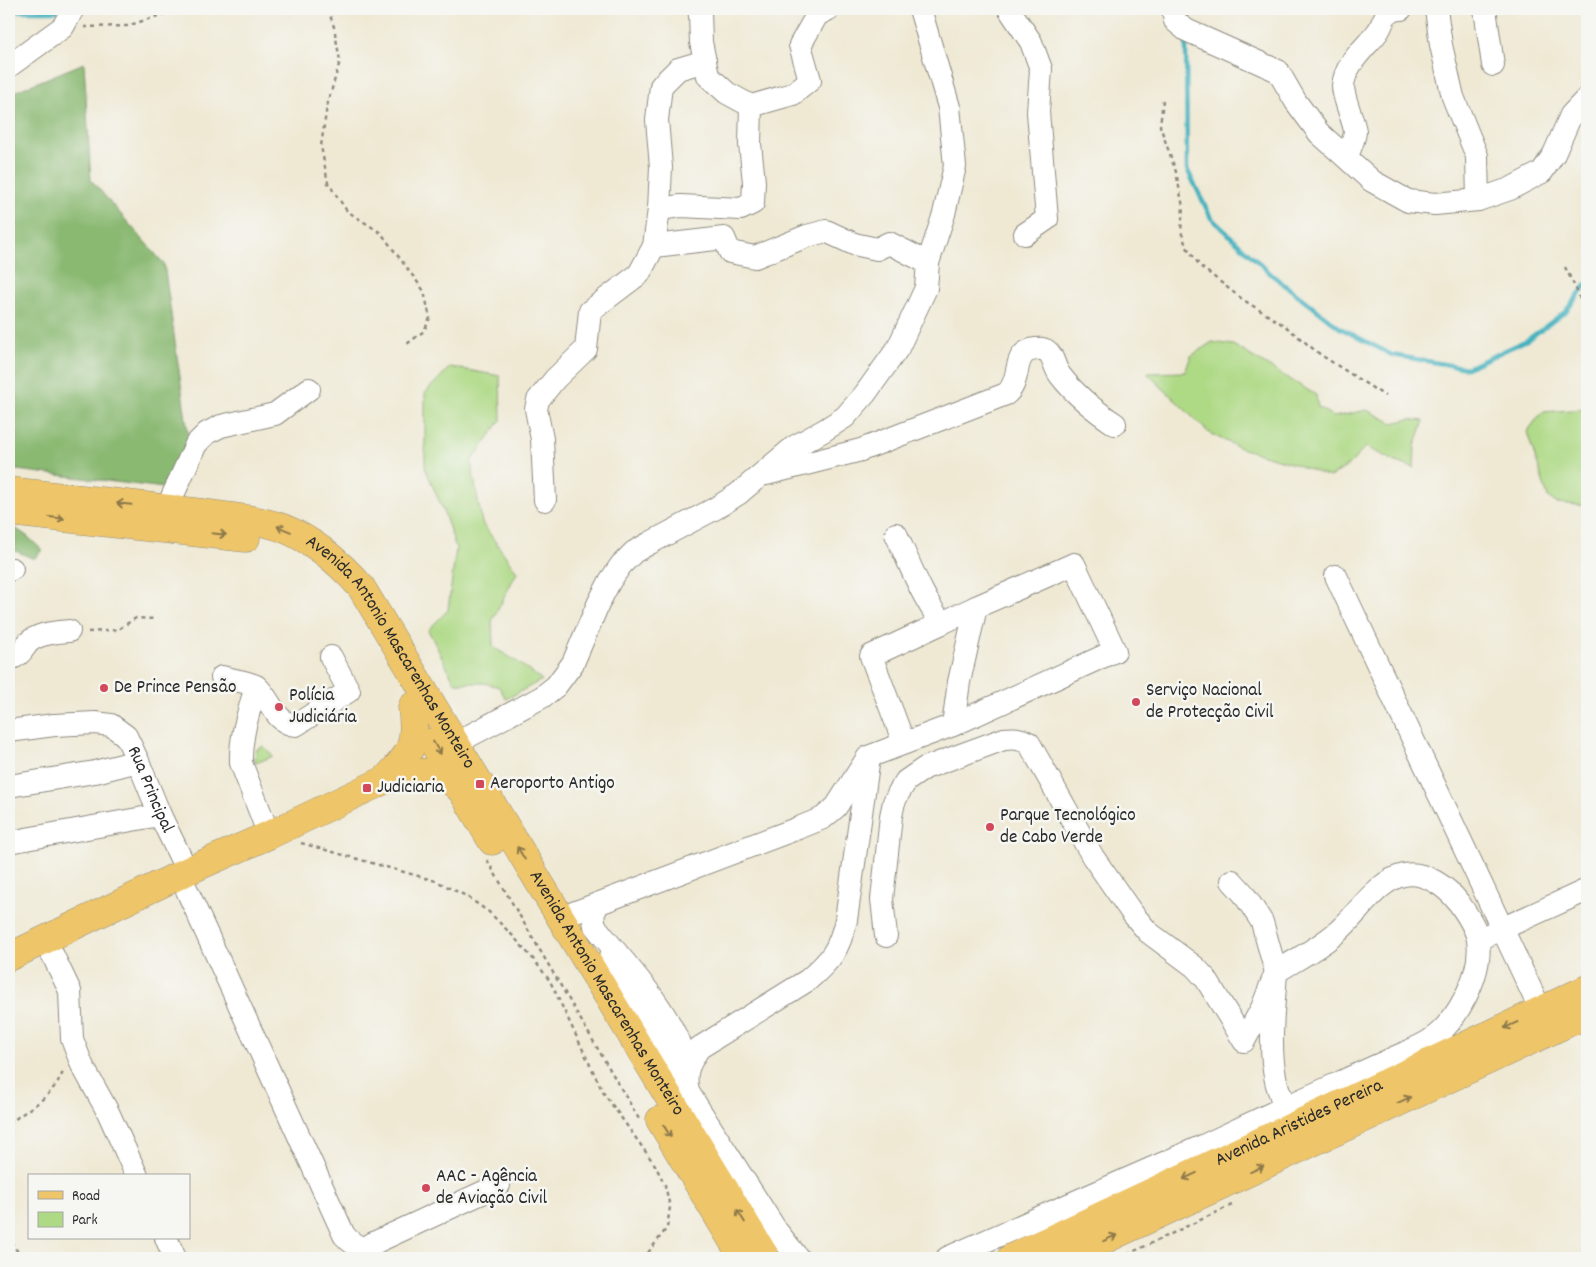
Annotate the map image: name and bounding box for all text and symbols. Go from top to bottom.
one-way arrow [116,499,132,509]
one-way arrow [49,513,65,523]
one-way arrow [277,524,292,534]
one-way arrow [210,529,226,539]
street label: Avenida Antonio Mascarenhas Monteiro [300,529,481,774]
place label: De Prince Pensão [114,675,237,702]
place label: Serviço Nacional de Protecção Civil [1146,678,1274,727]
marker: De Prince Pensão [98,682,110,694]
place label: Polícia Judiciária [289,683,358,732]
marker: Serviço Nacional de Protecção Civil [1130,696,1142,708]
marker: Polícia Judiciária [273,701,285,713]
one-way arrow [432,741,442,755]
street label: Rua Principal [119,742,181,838]
place label: Aeroporto Antigo [490,771,615,798]
place label: Judiciaria [377,775,445,802]
marker: Aeroporto Antigo [474,778,486,790]
marker: Judiciaria [361,782,373,794]
place label: Parque Tecnológico de Cabo Verde [1000,803,1136,852]
marker: Parque Tecnológico de Cabo Verde [984,821,996,833]
one-way arrow [516,845,526,860]
street label: Avenida Antonio Mascarenhas Monteiro [522,865,691,1121]
one-way arrow [1504,1020,1519,1030]
street label: Avenida Aristides Pereira [1211,1072,1388,1174]
one-way arrow [1396,1094,1411,1104]
one-way arrow [661,1124,672,1138]
place label: AAC - Agência de Aviação Civil [436,1164,547,1213]
one-way arrow [1249,1164,1264,1173]
one-way arrow [1183,1172,1198,1181]
legend [28,1174,190,1240]
marker: AAC - Agência de Aviação Civil [420,1182,432,1194]
text: Road [72,1186,100,1208]
text: Park [72,1210,98,1232]
one-way arrow [735,1210,745,1224]
one-way arrow [1102,1233,1117,1242]

